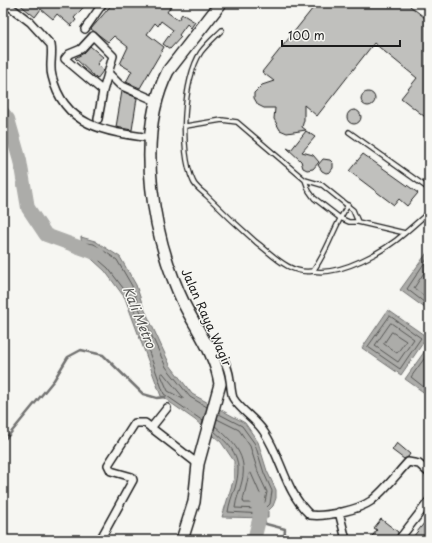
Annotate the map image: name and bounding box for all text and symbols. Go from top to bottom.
scale bar [282,22,400,48]
text: 100 m [288,26,325,44]
street label: Jalan Raya Wagir [177,265,237,370]
water label: Kali Metro [119,283,161,352]

